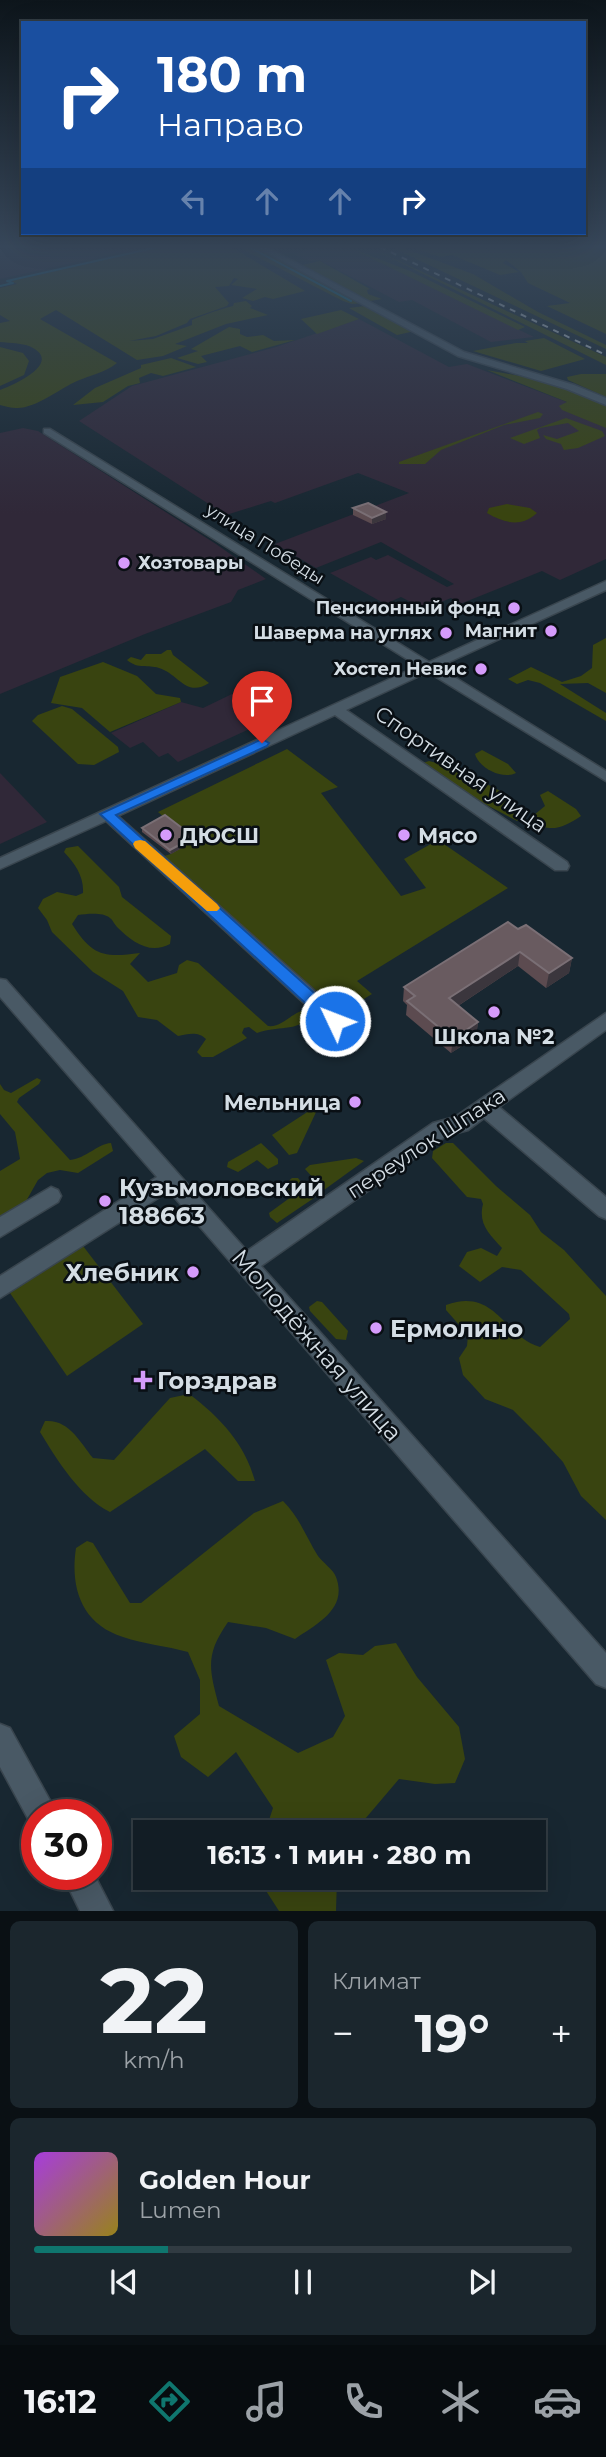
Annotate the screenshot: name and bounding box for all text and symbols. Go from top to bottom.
text: 180 m [157,45,307,104]
icon: right [42,49,133,140]
text: Направо [157,105,304,144]
icon: left [175,182,213,220]
icon: ahead [248,182,286,220]
icon: ahead [321,182,359,220]
icon: right [394,182,432,220]
street label: улица Победы [201,498,328,589]
place label: Хозтовары [138,552,243,574]
marker: Хозтовары [116,555,132,571]
place label: Пенсионный фонд [316,597,500,619]
marker: Пенсионный фонд [506,600,522,616]
place label: Магнит [465,620,537,642]
place label: Шаверма на углях [253,622,432,644]
marker: Магнит [543,623,559,639]
marker: Шаверма на углях [438,625,454,641]
place label: Хостел Невис [333,658,467,680]
marker: Хостел Невис [473,661,489,677]
pin [232,671,292,743]
icon: arrive [243,682,281,720]
street label: Спортивная улица [370,700,552,838]
place label: ДЮСШ [180,823,259,848]
place label: Мясо [418,823,478,848]
marker: ДЮСШ [158,827,174,843]
marker: Мясо [396,827,412,843]
position arrow [298,984,372,1058]
marker: Школа №2 [486,1004,502,1020]
place label: Школа №2 [434,1024,554,1049]
street label: переулок Шпака [342,1083,510,1203]
place label: Мельница [224,1090,341,1115]
marker: Мельница [347,1094,363,1110]
place label: Кузьмоловский 188663 [119,1173,324,1230]
marker: Кузьмоловский 188663 [97,1193,113,1209]
street label: Молодёжная улица [226,1243,408,1447]
place label: Хлебник [65,1258,180,1287]
marker: Хлебник [185,1264,201,1280]
place label: Ермолино [390,1314,523,1343]
marker: Ермолино [368,1320,384,1336]
place label: Горздрав [157,1366,277,1395]
marker: Горздрав [135,1372,151,1388]
speed limit sign: 30 [21,1799,112,1890]
text: 16:13 · 1 мин · 280 m [207,1839,472,1871]
text: 22 [100,1945,208,2056]
text: Климат [332,1967,421,1995]
text: 19° [414,2002,490,2065]
text: − [332,2010,354,2057]
text: + [550,2010,572,2057]
text: km/h [123,2046,185,2074]
text: Golden Hour [139,2164,311,2196]
text: Lumen [139,2196,222,2224]
icon: previous [105,2263,143,2301]
icon: pause [284,2263,322,2301]
icon: next [463,2263,501,2301]
icon: directions [145,2377,194,2426]
icon: music [242,2377,291,2426]
icon: phone [339,2377,388,2426]
icon: climate [436,2377,485,2426]
icon: car [533,2377,582,2426]
text: 16:12 [24,2382,97,2421]

